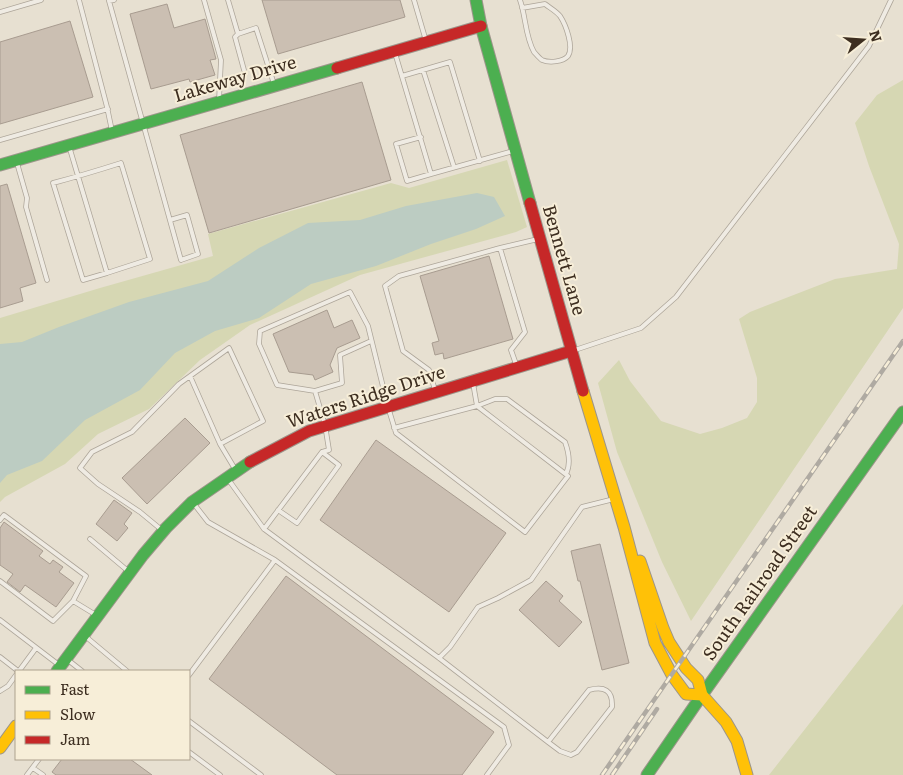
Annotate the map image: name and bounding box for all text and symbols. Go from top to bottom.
north arrow [838,15,888,65]
text: N [865,27,888,45]
street label: Lakeway Drive [170,47,299,108]
street label: Bennett Lane [537,201,594,318]
street label: Waters Ridge Drive [283,357,448,434]
street label: South Railroad Street [695,498,823,665]
legend [15,670,190,760]
text: Fast [60,677,89,700]
text: Slow [60,702,95,725]
text: Jam [60,727,91,750]

